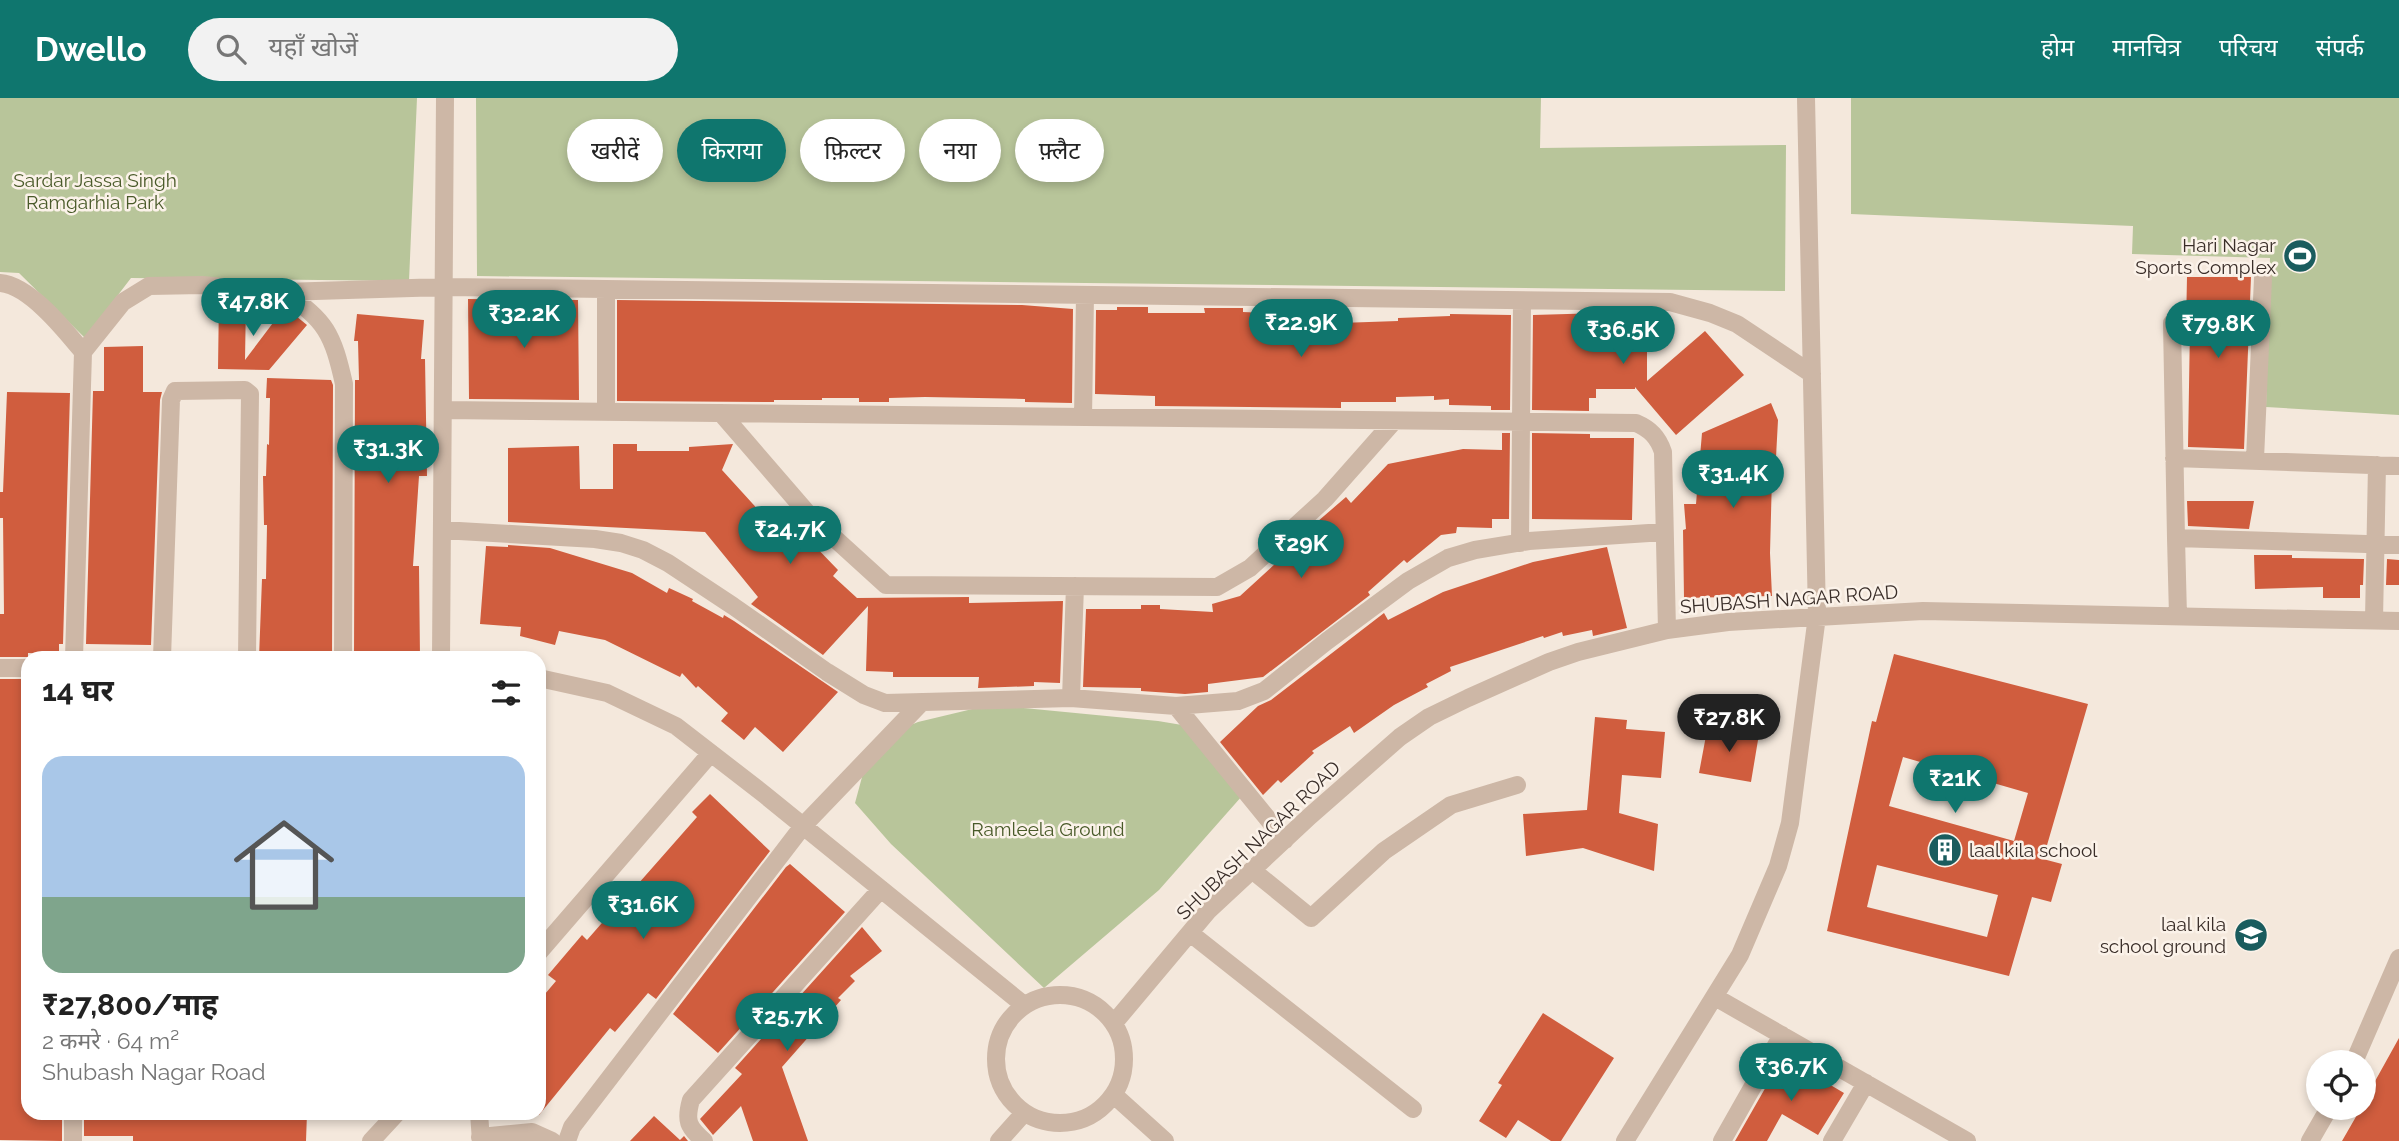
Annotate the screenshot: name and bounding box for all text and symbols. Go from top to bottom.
search box [188,18,678,81]
text: Dwello [35,30,146,69]
icon: search [212,30,250,68]
text: यहाँ खोजें [268,32,358,62]
text: होम [2041,33,2074,62]
text: मानचित्र [2112,33,2181,62]
text: परिचय [2219,33,2278,62]
text: संपर्क [2316,33,2364,62]
chip: खरीदें [567,119,663,182]
chip: किराया [677,119,786,182]
chip: फ़िल्टर [800,119,905,182]
chip: नया [919,119,1001,182]
chip: फ़्लैट [1015,119,1104,182]
park label: Sardar Jassa Singh Ramgarhia Park [13,169,177,213]
place label: Hari Nagar Sports Complex [2135,234,2276,278]
sports icon: Hari Nagar Sports Complex [2281,237,2319,275]
pin: ₹47.8K [196,278,310,338]
text: ₹47.8K [217,287,289,314]
pin: ₹32.2K [467,290,581,350]
text: ₹32.2K [488,299,560,326]
pin: ₹22.9K [1244,300,1358,359]
pin: ₹79.8K [2161,300,2275,360]
pin: ₹36.5K [1566,306,1680,366]
text: ₹22.9K [1265,308,1337,335]
text: ₹79.8K [2181,309,2255,336]
text: ₹36.5K [1587,315,1659,342]
pin: ₹31.3K [331,426,445,485]
text: ₹31.3K [353,434,423,461]
pin: ₹31.4K [1676,450,1790,510]
text: ₹31.4K [1698,459,1768,486]
pin: ₹24.7K [733,506,847,566]
text: ₹24.7K [754,515,826,542]
pin: ₹29K [1260,520,1342,580]
text: ₹29K [1274,529,1328,556]
street label: SHUBASH NAGAR ROAD [1679,580,1899,618]
text: 14 घर [42,673,114,708]
icon: filters [487,674,525,712]
pin: ₹27.8K [1672,694,1786,754]
text: ₹27.8K [1693,703,1765,730]
street label: SHUBASH NAGAR ROAD [1172,756,1344,924]
pin: ₹21K [1914,756,1996,815]
text: ₹21K [1929,764,1981,791]
icon: home [221,802,347,928]
park label: Ramleela Ground [971,818,1125,840]
building icon: laal kila school [1926,831,1964,869]
place label: laal kila school [1969,839,2098,861]
pin: ₹31.6K [586,882,700,941]
text: ₹31.6K [607,890,679,917]
place label: laal kila school ground [2100,913,2226,957]
school or university icon: laal kila school ground [2232,916,2270,954]
text: ₹27,800/माह [42,987,218,1022]
pin: ₹25.7K [730,993,844,1053]
text: ₹25.7K [751,1002,823,1029]
text: 2 कमरे · 64 m² [42,1027,179,1054]
pin: ₹36.7K [1734,1044,1848,1103]
map controls [2306,1050,2376,1120]
button: locate [2306,1050,2376,1120]
text: ₹36.7K [1755,1052,1827,1079]
text: Shubash Nagar Road [42,1058,266,1085]

